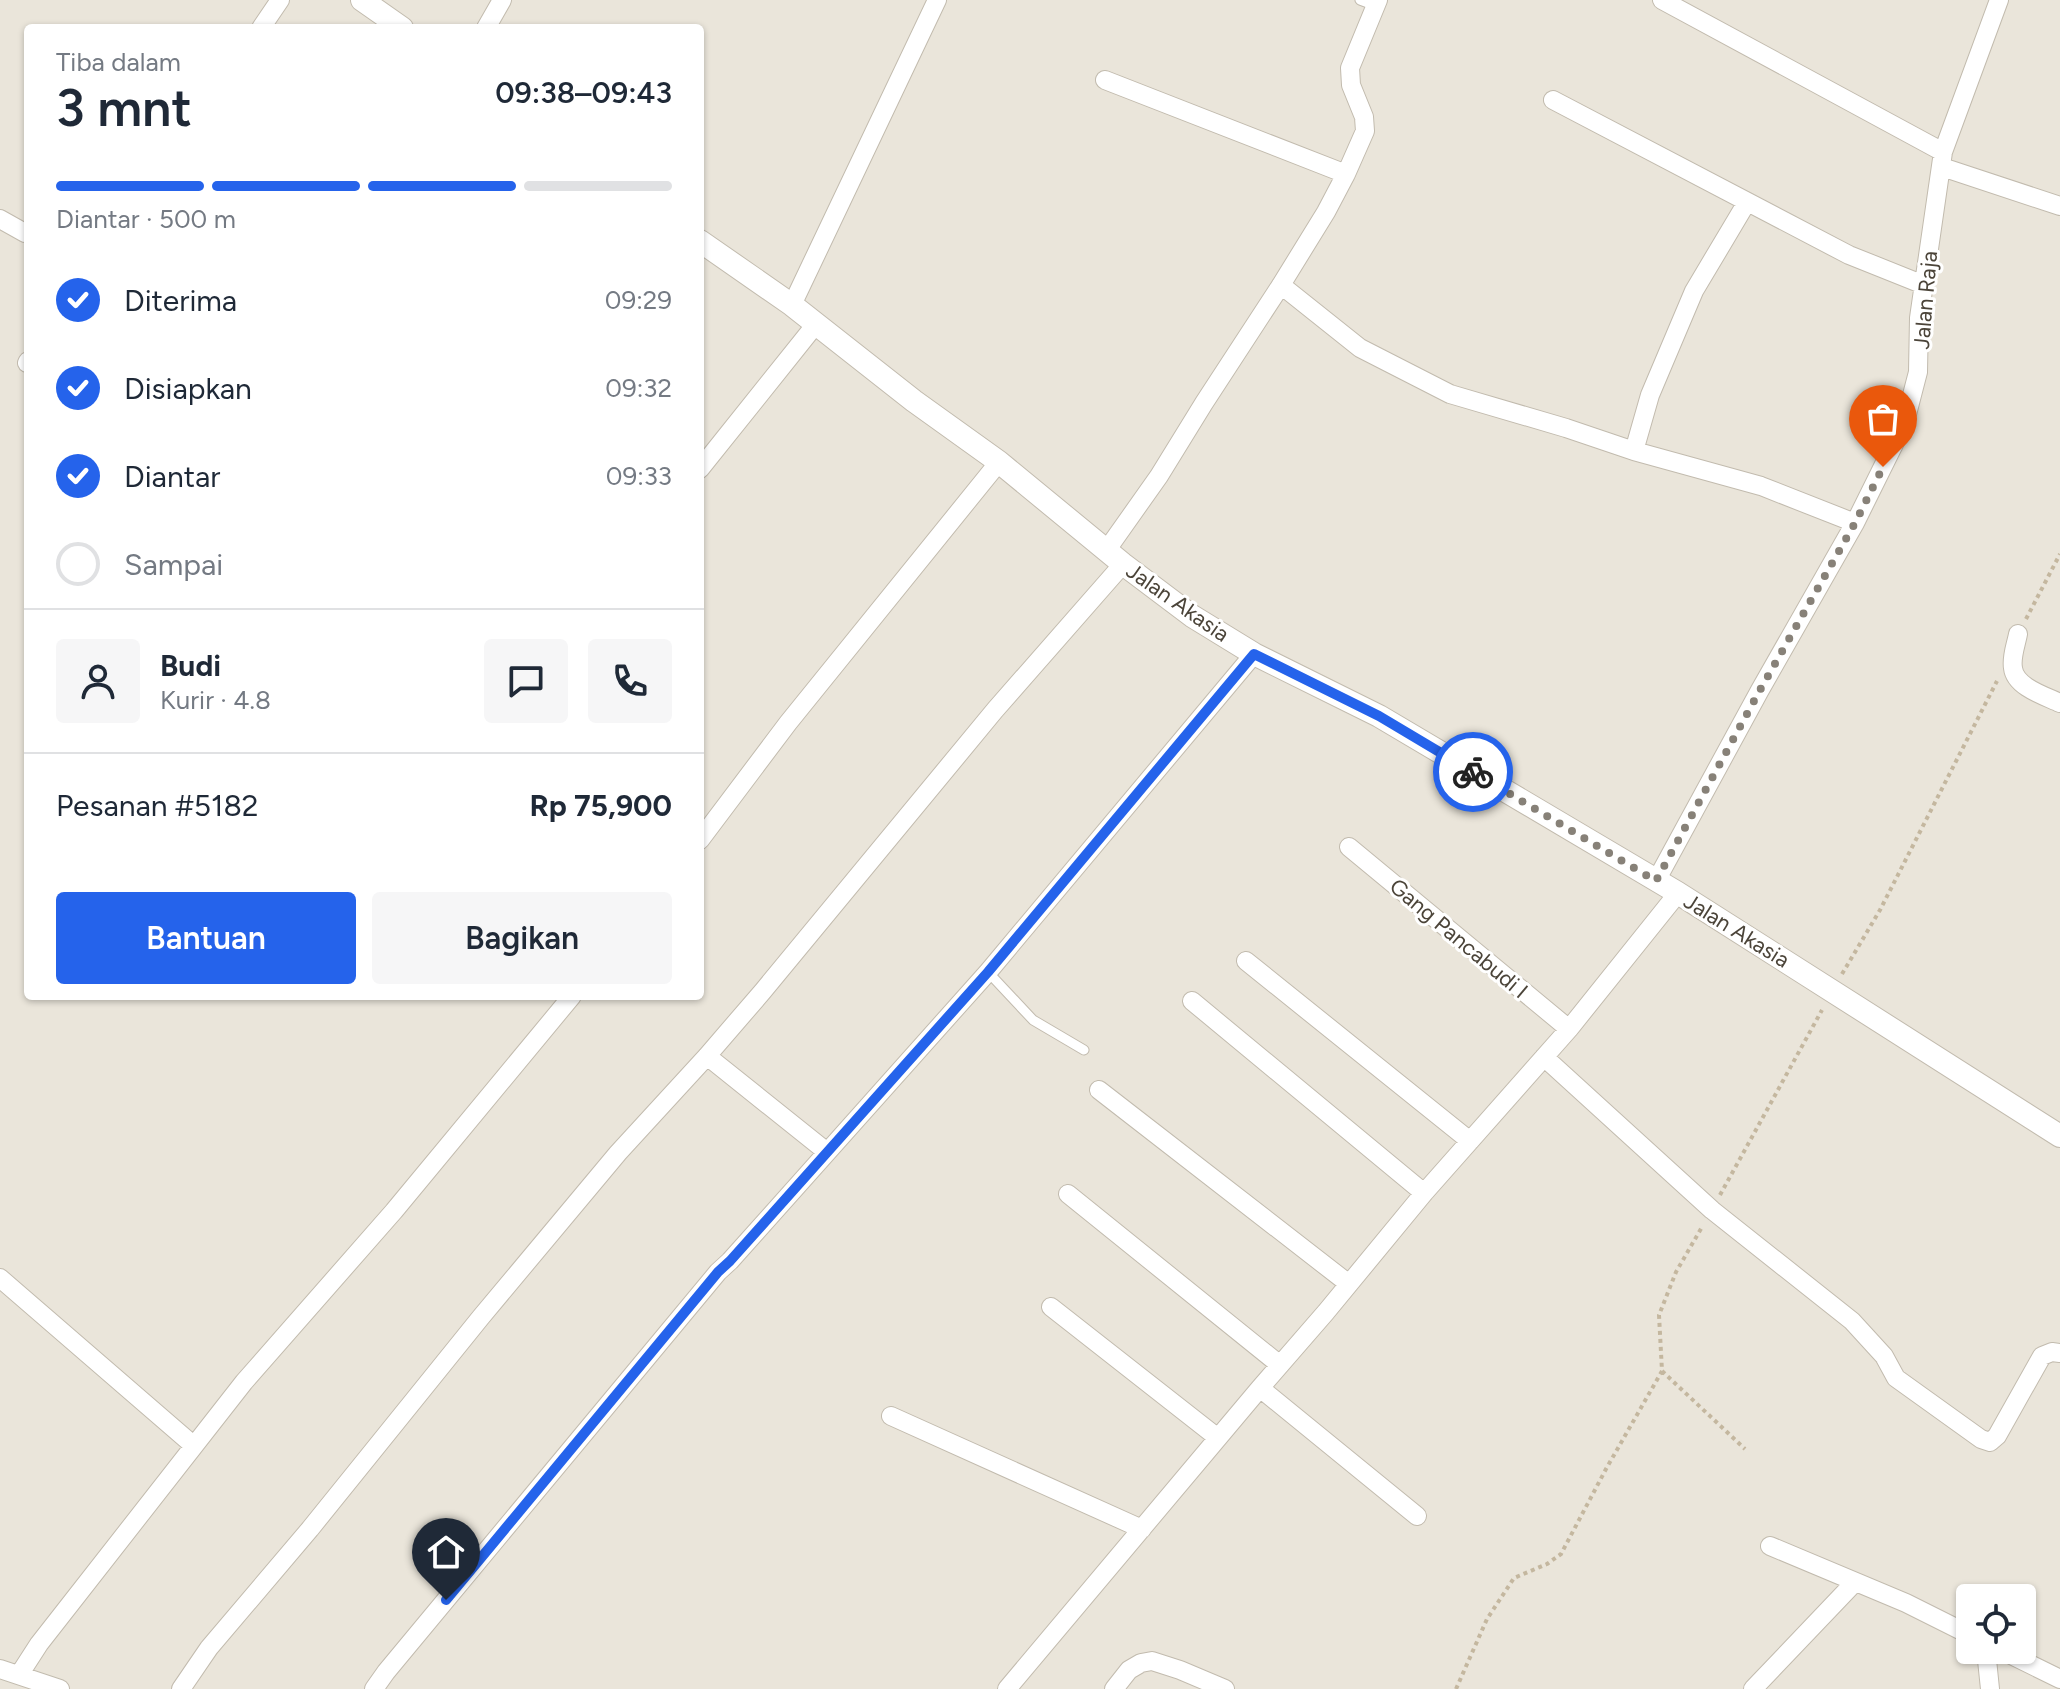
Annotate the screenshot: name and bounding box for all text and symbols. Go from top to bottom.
text: Tiba dalam [56,46,181,78]
text: 09:38–09:43 [495,74,672,111]
text: 3 mnt [56,77,192,139]
text: Diantar · 500 m [56,203,236,235]
street label: Jalan Raja [1908,250,1943,350]
icon: check [56,278,100,322]
text: Diterima [124,282,237,319]
text: 09:29 [605,284,672,316]
icon: check [56,366,100,410]
text: Disiapkan [124,370,252,407]
text: 09:32 [605,372,672,404]
pin [1849,385,1917,467]
icon: bag [1861,397,1905,441]
icon: check [56,454,100,498]
text: Diantar [124,458,220,495]
text: 09:33 [606,460,672,492]
text: Sampai [124,546,223,583]
street label: Jalan Akasia [1121,557,1234,648]
button: person [56,639,140,723]
button: chat [484,639,568,723]
button: phone [588,639,672,723]
text: Budi [160,647,221,684]
text: Kurir · 4.8 [160,684,271,716]
courier [1433,732,1513,812]
icon: bike [1451,750,1495,794]
text: Pesanan #5182 [56,787,259,824]
text: Rp 75,900 [529,787,672,824]
street label: Gang Pancabudi I [1384,873,1533,1004]
street label: Jalan Akasia [1679,887,1795,974]
button: Bantuan [56,892,356,984]
button: Bagikan [372,892,672,984]
pin [412,1518,480,1600]
icon: home [424,1530,468,1574]
map controls [1956,1584,2036,1664]
button: locate [1956,1584,2036,1664]

